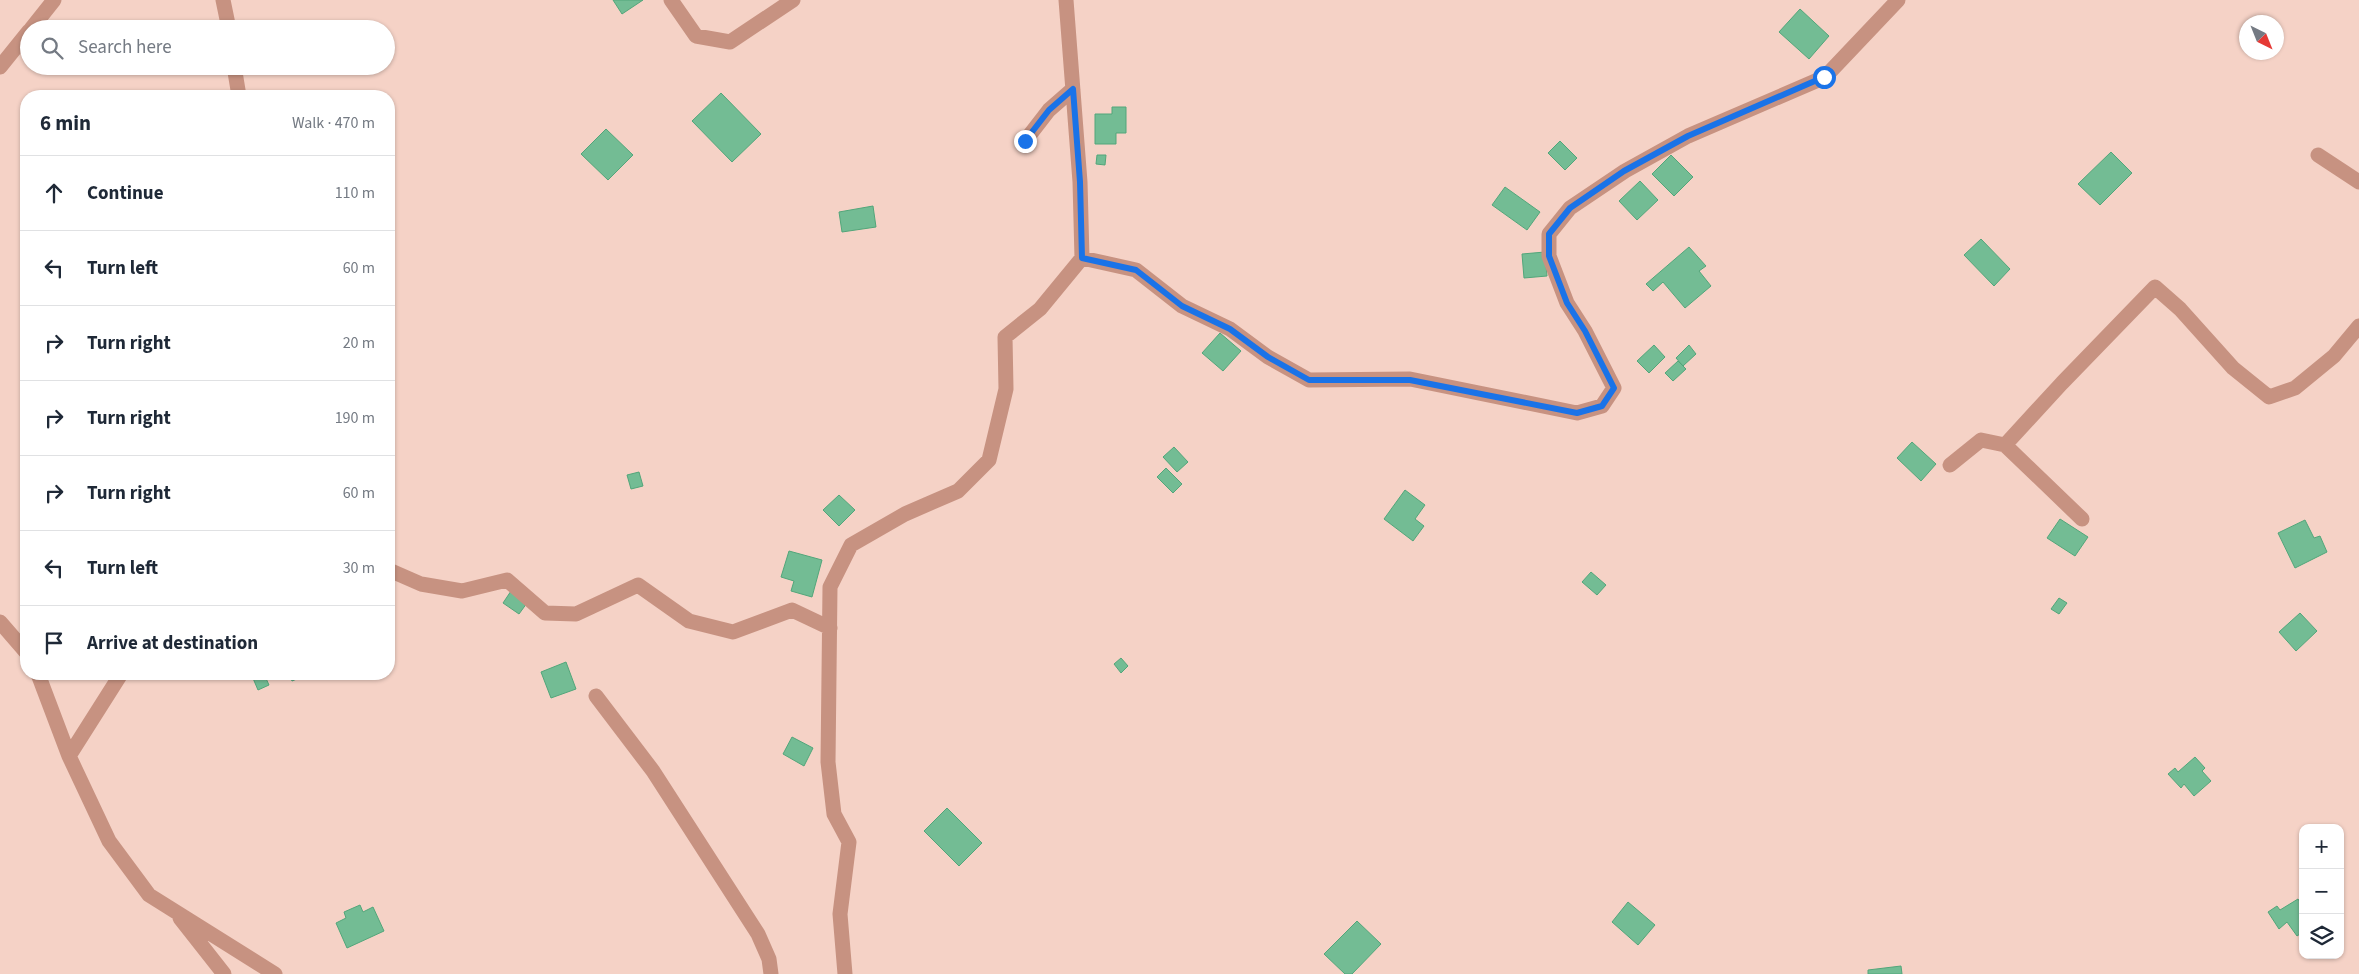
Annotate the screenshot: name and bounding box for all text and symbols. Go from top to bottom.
north arrow [2239,15,2284,60]
search box [20,20,395,75]
icon: search [38,34,66,62]
text: Search here [78,34,172,61]
route start [1813,66,1836,89]
text: 6 min [40,108,91,138]
text: Walk · 470 m [292,112,375,134]
route end [1014,130,1037,153]
icon: ahead [40,179,68,207]
text: Continue [87,180,164,207]
text: 110 m [335,182,375,204]
icon: left [40,254,68,282]
text: Turn left [87,255,158,282]
text: 60 m [343,257,375,279]
icon: right [40,329,68,357]
text: Turn right [87,330,171,357]
text: 20 m [343,332,375,354]
icon: right [40,404,68,432]
text: Turn right [87,405,171,432]
text: 190 m [335,407,375,429]
icon: right [40,479,68,507]
text: Turn right [87,480,171,507]
text: 60 m [343,482,375,504]
icon: left [40,554,68,582]
text: Turn left [87,555,158,582]
text: 30 m [343,557,375,579]
icon: arrive [40,629,68,657]
text: Arrive at destination [87,630,258,657]
map controls [2299,824,2344,959]
button: + [2299,824,2344,869]
button: − [2299,869,2344,914]
button: layers [2299,914,2344,959]

